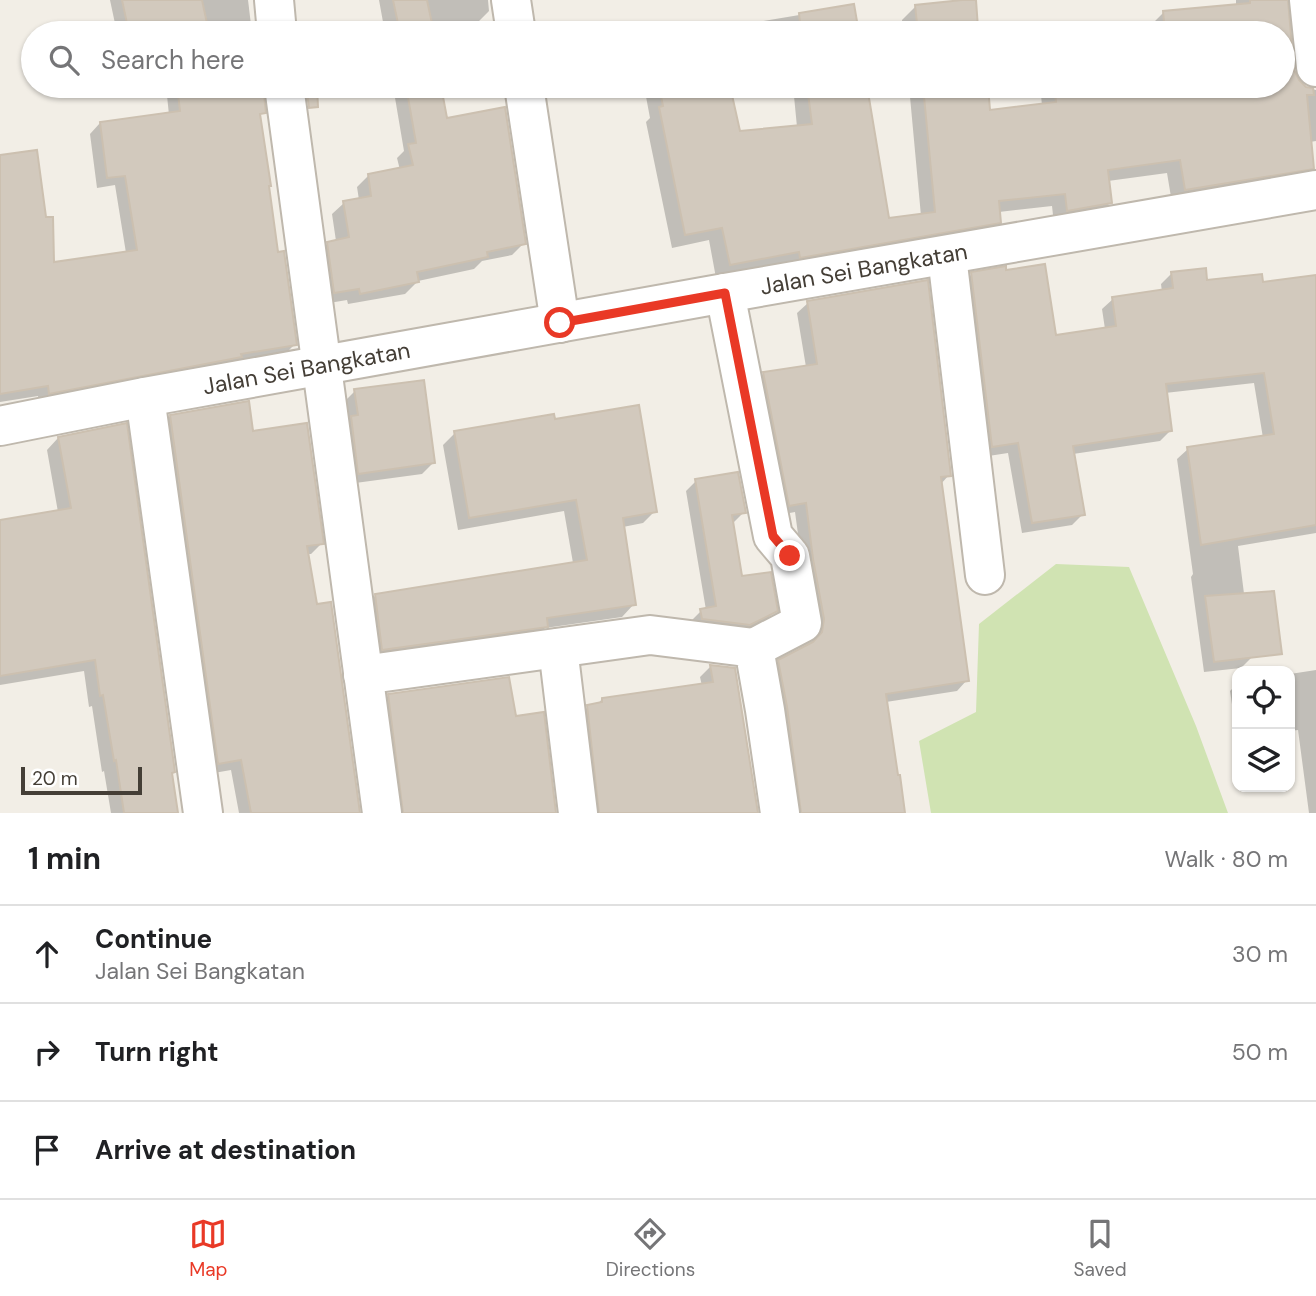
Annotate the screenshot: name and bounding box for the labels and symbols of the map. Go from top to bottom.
street label: Jalan Sei Bangkatan [758,236,970,302]
route start [544,307,575,338]
street label: Jalan Sei Bangkatan [201,335,413,401]
route end [774,540,805,571]
scale bar [21,764,142,796]

